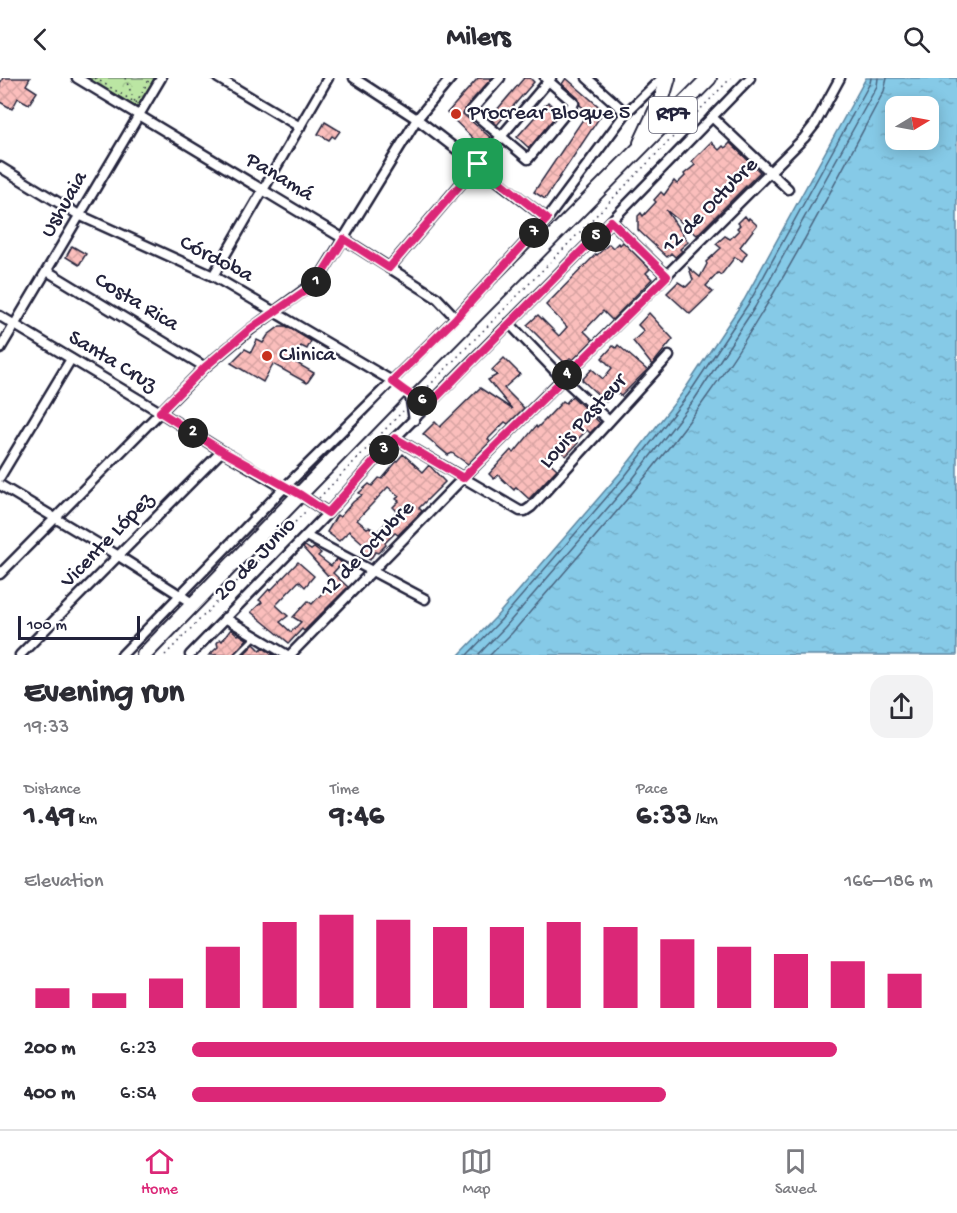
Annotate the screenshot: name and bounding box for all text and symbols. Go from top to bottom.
icon: back [24,23,57,56]
text: Milers [447,23,510,55]
icon: search [900,23,933,56]
north arrow [885,96,939,150]
map controls [885,96,939,150]
road number: RP7 [649,97,697,133]
place label: Procrear Bloque 5 [467,101,630,127]
marker: Procrear Bloque 5 [449,107,463,121]
pin [452,138,503,189]
street label: Panamá [239,147,318,209]
icon: arrive [461,147,494,180]
street label: 12 de Octubre [657,152,765,260]
street label: Ushuaia [36,167,95,243]
pin: 7 [519,218,549,248]
pin: 5 [581,222,611,252]
text: 7 [530,223,538,242]
text: 5 [592,227,600,246]
street label: Córdoba [175,230,258,290]
pin: 1 [301,267,331,297]
street label: Costa Rica [89,268,184,339]
text: 1 [313,272,319,291]
street label: Santa Cruz [63,325,162,399]
place label: Clinica [279,343,336,369]
marker: Clinica [260,349,274,363]
pin: 4 [552,360,582,390]
text: 4 [563,365,571,384]
street label: Louis Pasteur [535,368,635,475]
pin: 6 [407,386,437,416]
text: 6 [418,391,426,410]
pin: 2 [178,418,208,448]
text: 2 [189,423,197,442]
pin: 3 [369,435,399,465]
text: 3 [380,440,388,459]
street label: Vicente López [55,487,161,595]
street label: 12 de Octubre [314,496,421,605]
street label: 20 de Junio [210,513,302,607]
scale bar [18,613,140,640]
text: 100 m [27,617,67,636]
text: Evening run [24,675,184,713]
button: share [870,675,933,738]
text: 19:33 [24,717,69,740]
text: Distance [24,781,81,800]
text: Time [330,781,359,800]
text: Pace [636,781,667,800]
text: 1.49 [24,800,75,835]
text: 9:46 [330,800,384,835]
text: 6:33 [636,800,692,835]
text: km [75,811,97,830]
text: /km [692,811,718,830]
text: Elevation [24,871,104,894]
text: 166–186 m [844,871,933,894]
text: 200 m [24,1038,75,1061]
text: 6:23 [120,1038,157,1061]
text: 400 m [24,1083,75,1106]
text: 6:54 [120,1083,156,1106]
tab: Home [141,1145,178,1200]
tab: Map [460,1145,493,1200]
tab: Saved [775,1145,816,1200]

